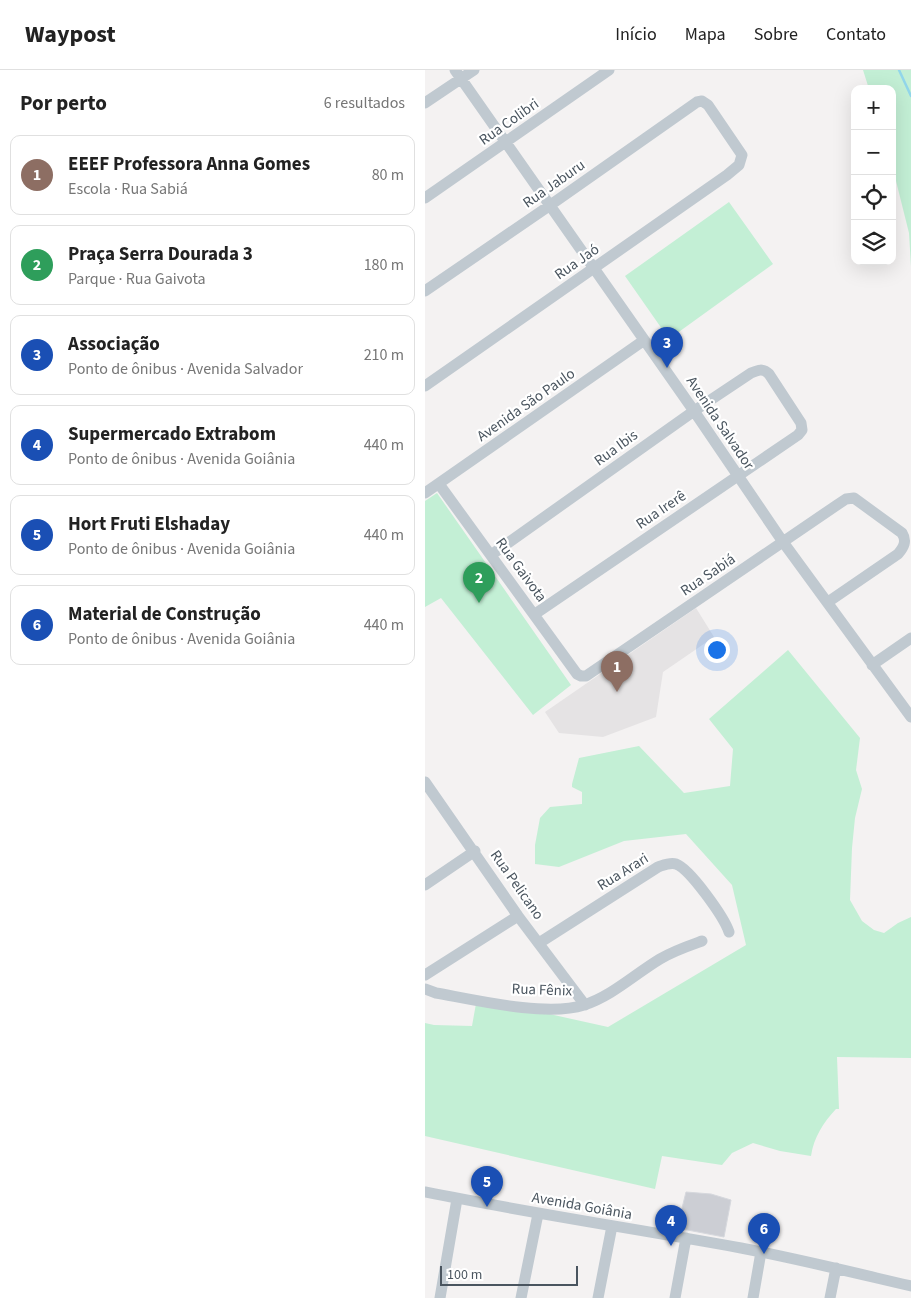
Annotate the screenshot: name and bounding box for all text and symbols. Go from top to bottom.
text: Waypost [25,17,116,52]
text: Início [615,22,657,47]
text: Mapa [685,22,726,47]
text: Sobre [754,22,798,47]
text: Contato [826,22,886,47]
map controls [851,85,896,265]
button: + [851,85,896,130]
text: Por perto [20,88,107,118]
text: 6 resultados [324,92,405,114]
street label: Rua Colibri [475,94,543,150]
button: − [851,130,896,175]
text: EEEF Professora Anna Gomes [68,151,310,178]
street label: Rua Jaburu [519,155,589,213]
text: 1 [33,164,41,186]
text: 80 m [372,164,404,186]
button: locate [851,175,896,220]
text: Escola · Rua Sabiá [68,178,188,200]
button: layers [851,220,896,265]
street label: Rua Jaó [550,239,604,285]
text: Praça Serra Dourada 3 [68,241,253,268]
text: 2 [33,254,41,276]
text: 180 m [364,254,404,276]
text: Parque · Rua Gaivota [68,268,206,290]
pin: 3 [651,327,683,368]
text: Associação [68,331,160,358]
text: 3 [33,344,41,366]
text: 210 m [364,344,404,366]
text: Ponto de ônibus · Avenida Salvador [68,358,303,380]
street label: Avenida São Paulo [473,363,579,447]
street label: Avenida Salvador [681,372,759,475]
text: Supermercado Extrabom [68,421,276,448]
street label: Rua Ibis [590,425,642,471]
text: 4 [33,434,41,456]
text: 440 m [364,434,404,456]
text: Ponto de ônibus · Avenida Goiânia [68,448,295,470]
street label: Rua Irerê [632,486,690,534]
text: Hort Fruti Elshaday [68,511,230,538]
text: 5 [33,524,41,546]
text: 440 m [364,524,404,546]
street label: Rua Gaivota [490,534,552,606]
text: Ponto de ônibus · Avenida Goiânia [68,538,295,560]
street label: Rua Sabiá [676,549,740,601]
pin: 2 [463,562,495,603]
text: Material de Construção [68,601,261,628]
text: 6 [33,614,41,636]
text: 440 m [364,614,404,636]
text: Ponto de ônibus · Avenida Goiânia [68,628,295,650]
your location [704,637,730,663]
pin: 1 [601,651,633,692]
street label: Rua Pelicano [485,846,549,924]
street label: Rua Arari [593,848,653,896]
street label: Rua Fênix [511,978,573,1002]
pin: 5 [471,1166,503,1207]
street label: Avenida Goiânia [530,1187,634,1225]
pin: 4 [655,1205,687,1246]
pin: 6 [748,1213,780,1254]
scale bar [440,1263,577,1286]
text: 100 m [447,1265,482,1285]

